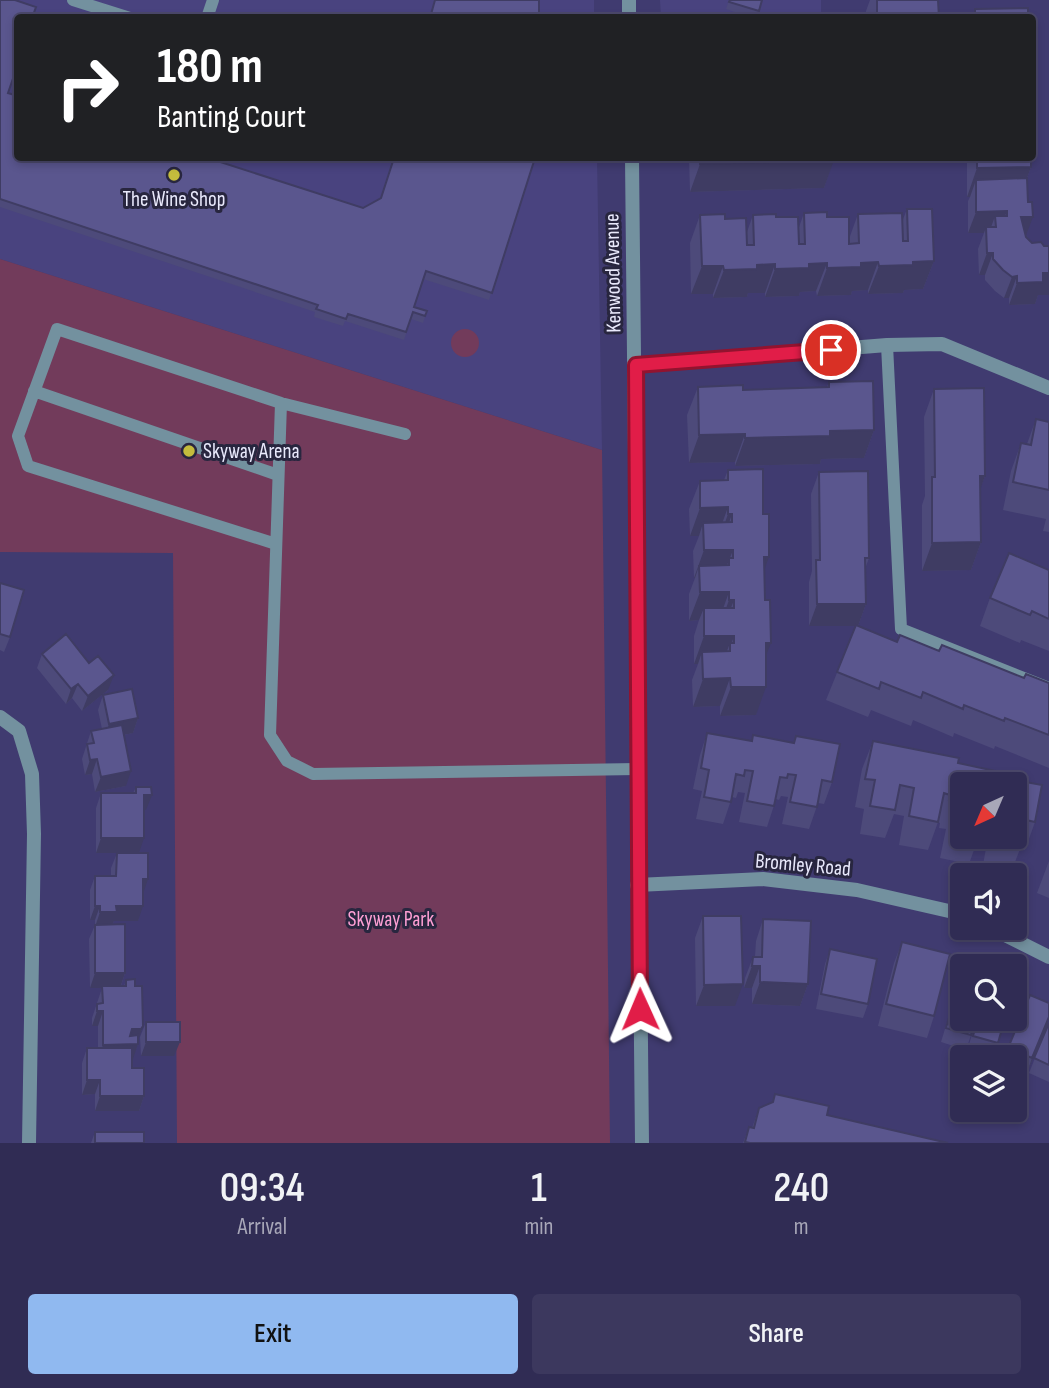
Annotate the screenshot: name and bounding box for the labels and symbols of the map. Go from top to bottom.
marker: The Wine Shop [166,167,182,183]
place label: The Wine Shop [123,187,225,212]
street label: Kenwood Avenue [599,213,627,333]
pin [801,320,861,380]
place label: Skyway Arena [203,439,300,464]
marker: Skyway Arena [181,443,197,459]
north arrow [950,772,1027,849]
street label: Bromley Road [754,848,852,882]
park label: Skyway Park [348,907,434,932]
position arrow [603,972,677,1046]

